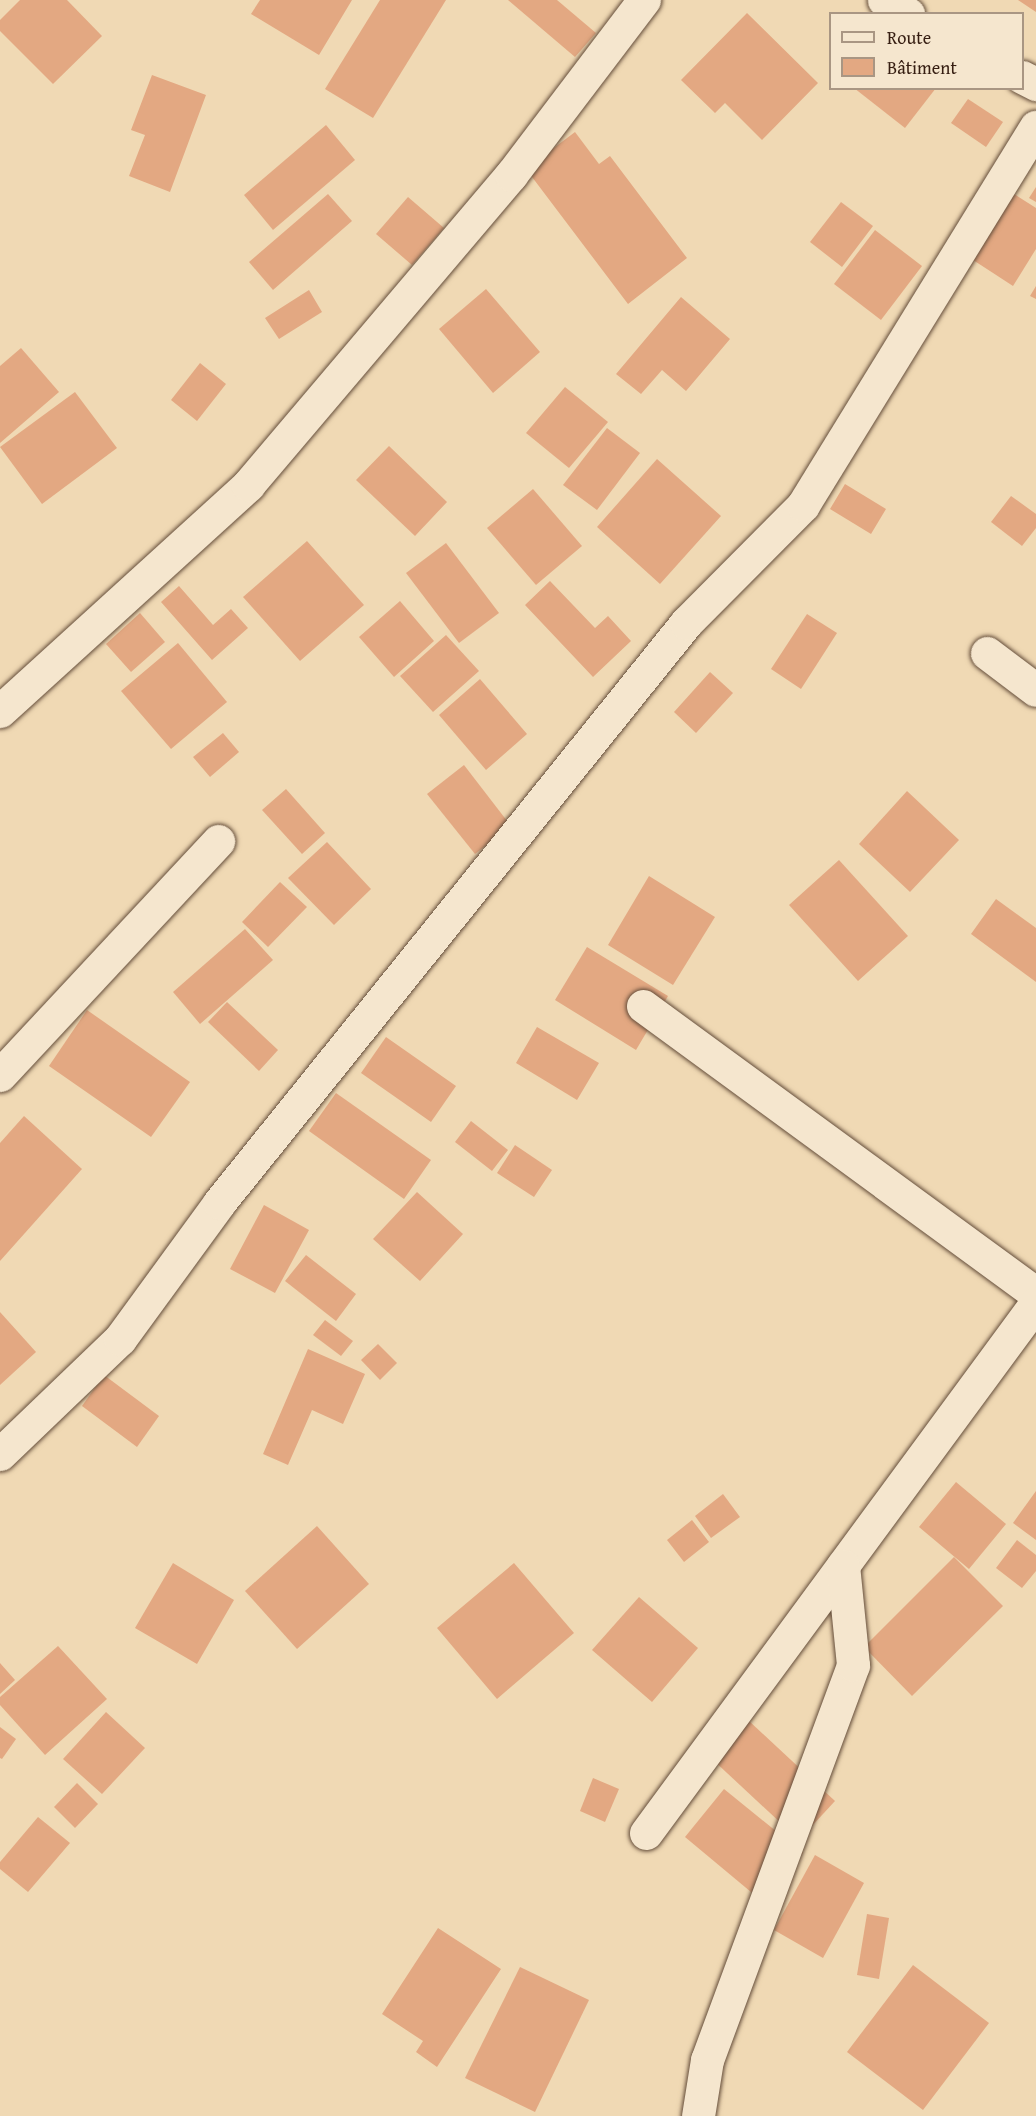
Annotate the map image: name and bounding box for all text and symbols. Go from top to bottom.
legend [829,12,1024,90]
text: Route [887,24,931,51]
text: Bâtiment [887,54,957,81]

